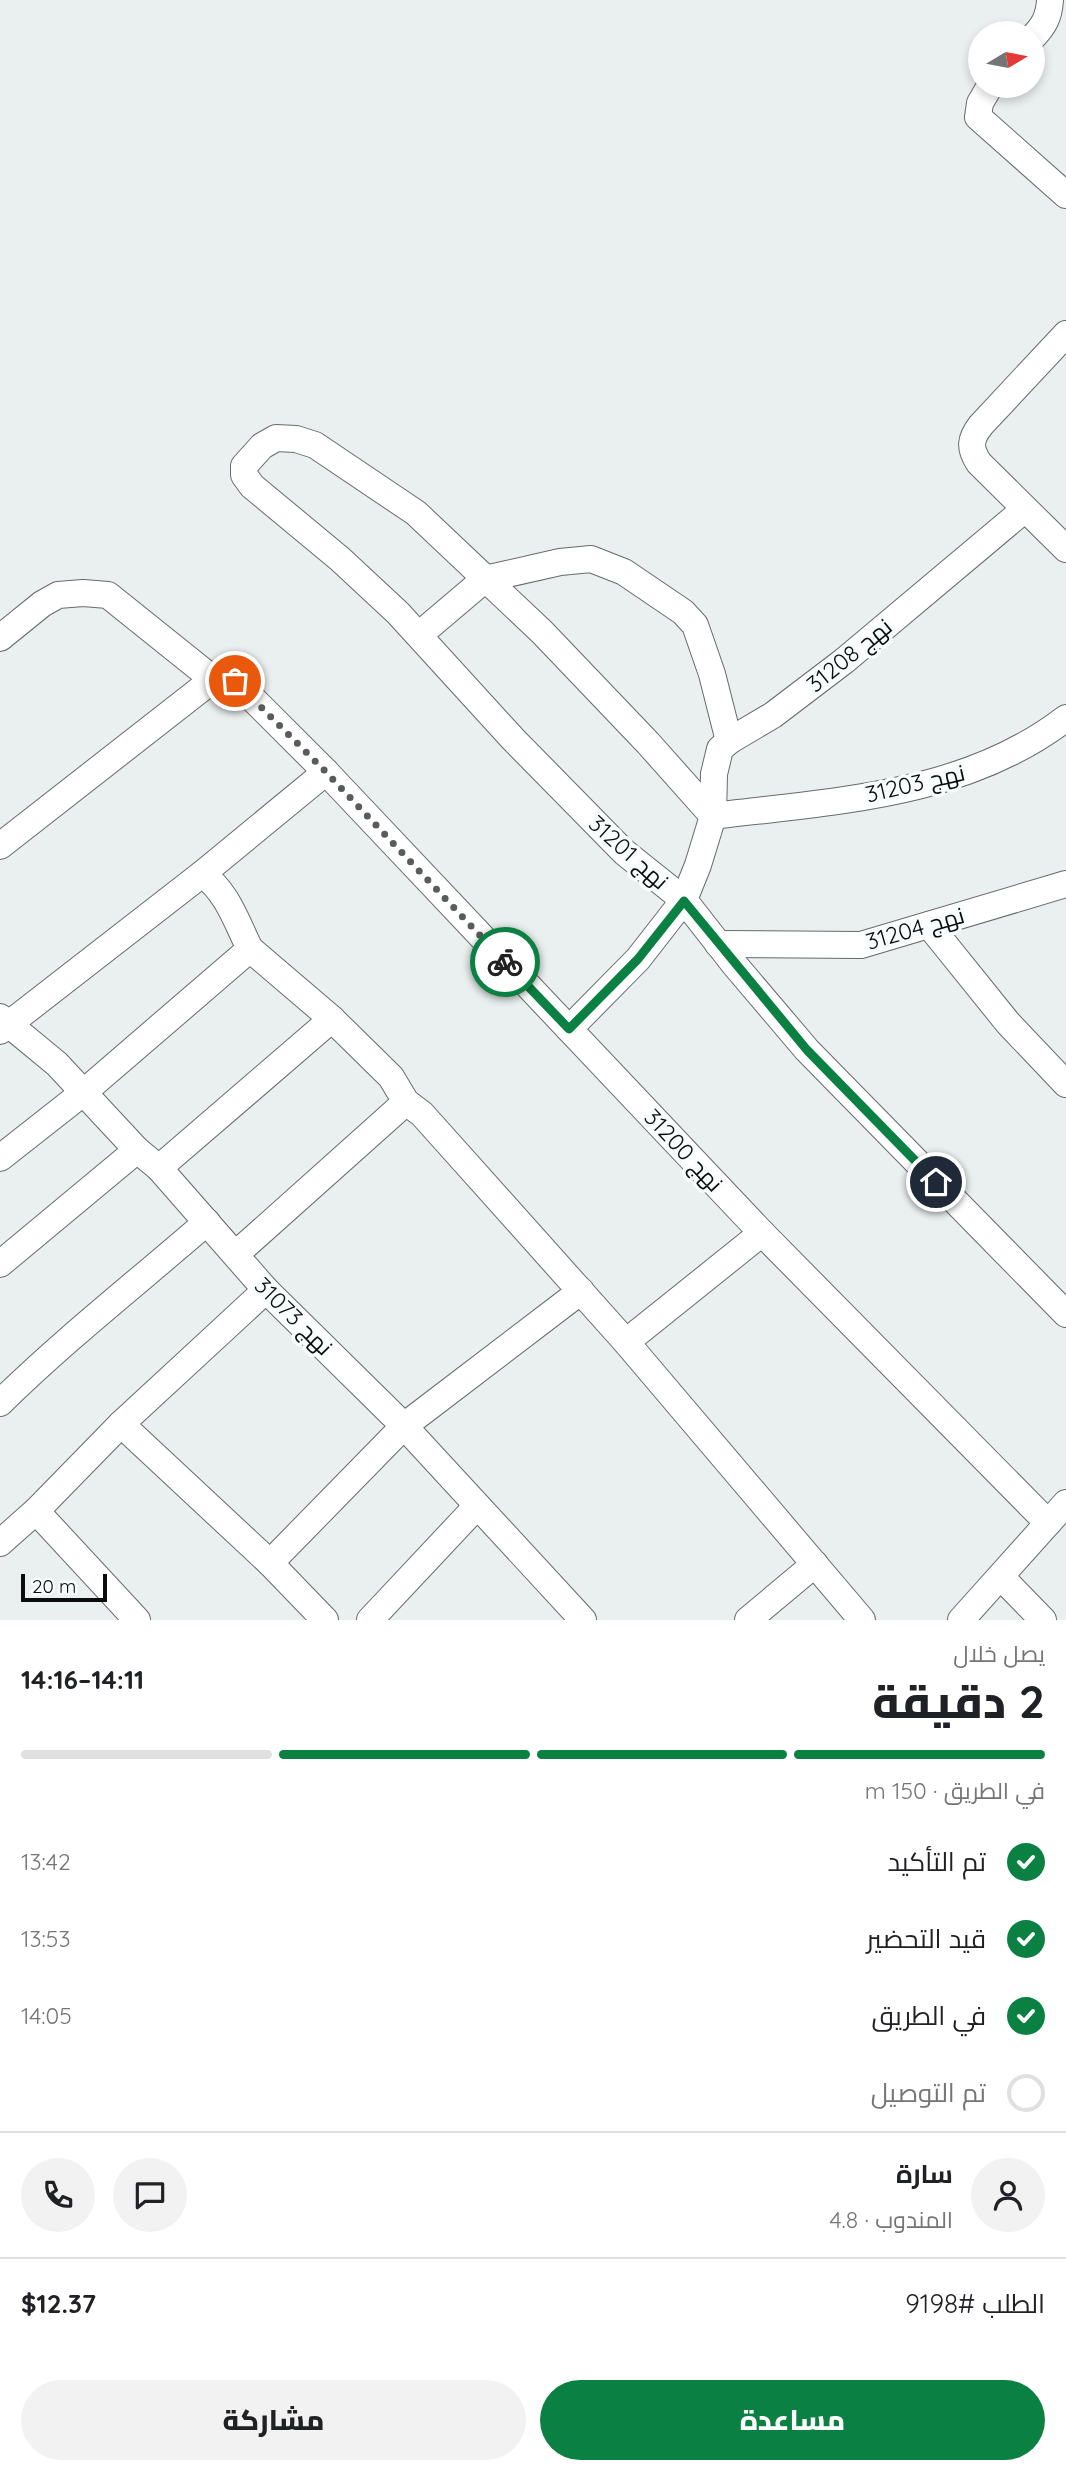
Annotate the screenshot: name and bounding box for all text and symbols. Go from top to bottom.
north arrow [968,21,1045,98]
map controls [968,21,1045,98]
street label: نهج 31208 [800,612,899,700]
pin [205,651,265,711]
icon: bag [216,662,254,700]
street label: نهج 31203 [862,758,968,810]
street label: نهج 31201 [582,809,675,897]
street label: نهج 31204 [862,900,968,958]
courier [470,927,540,997]
icon: bike [486,943,524,981]
street label: نهج 31200 [637,1103,730,1199]
pin [906,1152,966,1212]
icon: home [917,1163,955,1201]
street label: نهج 31073 [247,1271,339,1363]
scale bar [21,1571,107,1603]
text: 20 m [32,1574,76,1598]
text: يصل خلال [953,1639,1045,1668]
text: 14:11–14:16 [21,1663,144,1696]
text: 2 دقيقة [872,1672,1045,1730]
text: في الطريق · 150 m [865,1776,1045,1805]
icon: check [1007,1843,1045,1881]
text: تم التأكيد [888,1845,986,1878]
text: 13:42 [21,1847,71,1876]
icon: check [1007,1920,1045,1958]
text: قيد التحضير [866,1922,986,1955]
text: 13:53 [21,1924,70,1953]
icon: check [1007,1997,1045,2035]
text: في الطريق [872,1999,986,2032]
text: 14:05 [21,2001,72,2030]
text: تم التوصيل [871,2076,986,2109]
text: سارة [896,2157,953,2190]
button: phone [21,2158,95,2232]
button: chat [113,2158,187,2232]
button: person [971,2158,1045,2232]
text: المندوب · 4.8 [829,2205,953,2234]
text: $12.37 [21,2287,96,2320]
text: الطلب #9198 [905,2287,1045,2320]
button: مشاركة [21,2380,526,2460]
button: مساعدة [540,2380,1045,2460]

